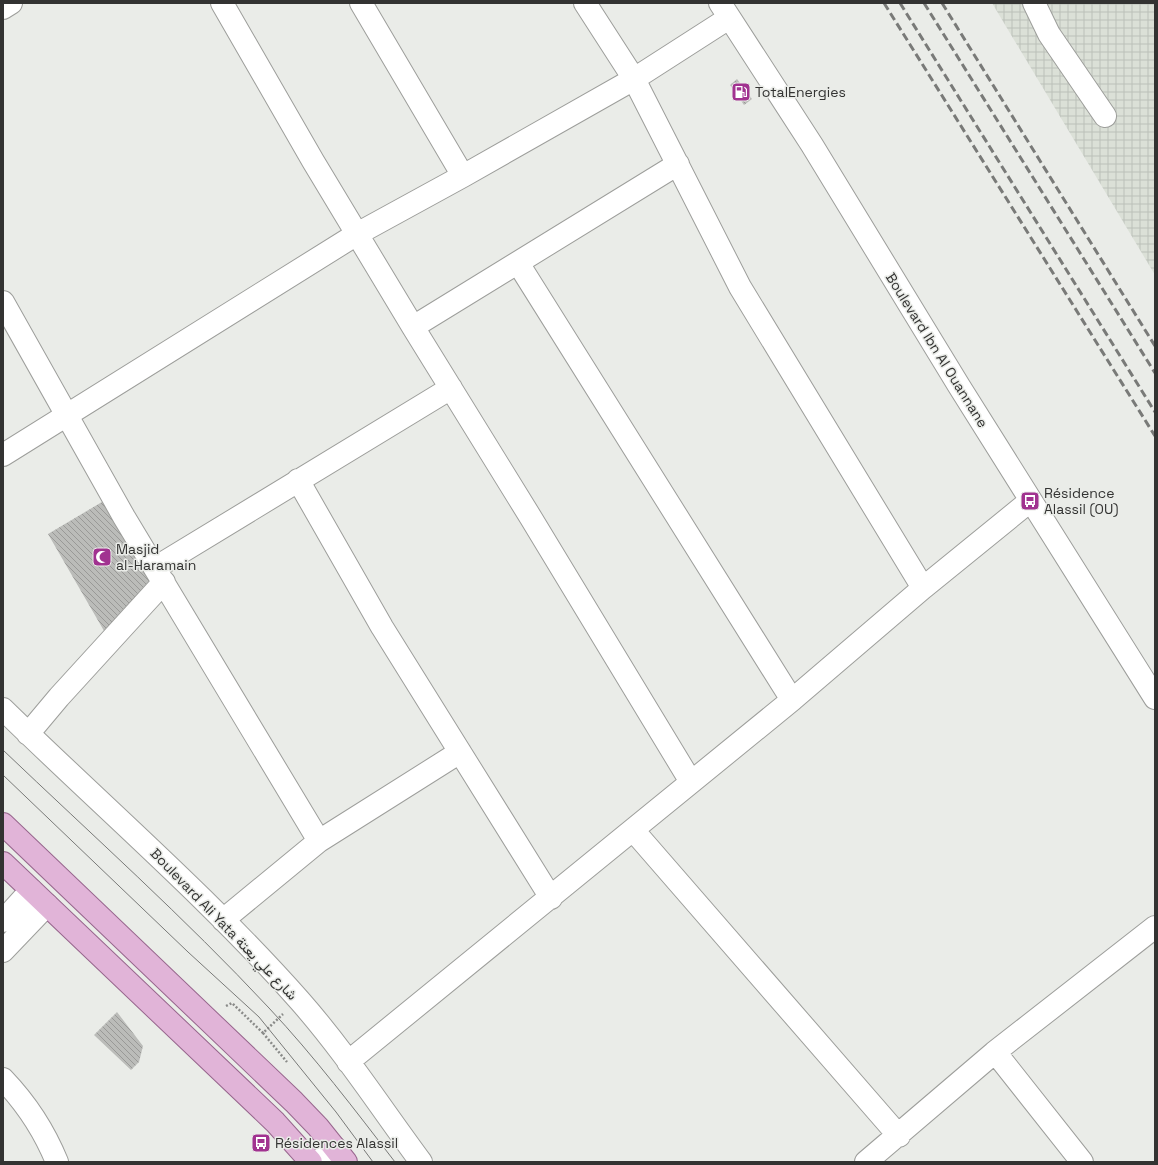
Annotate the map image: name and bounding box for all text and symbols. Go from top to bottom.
fuel station icon: TotalEnergies [730,81,752,103]
place label: TotalEnergies [755,83,846,101]
street label: Boulevard Ibn Al Ouannane [882,269,992,431]
place label: Résidence Alassil (OU) [1044,484,1119,518]
bus stop icon: Résidence Alassil (OU) [1019,490,1041,512]
place label: Masjid al-Haramain [116,540,196,574]
mosque icon: Masjid al-Haramain [91,546,113,568]
street label: Boulevard Ali Yata شارع علي يعتة [144,844,301,1006]
bus stop icon: Résidences Alassil [250,1132,272,1154]
place label: Résidences Alassil [275,1134,398,1152]

